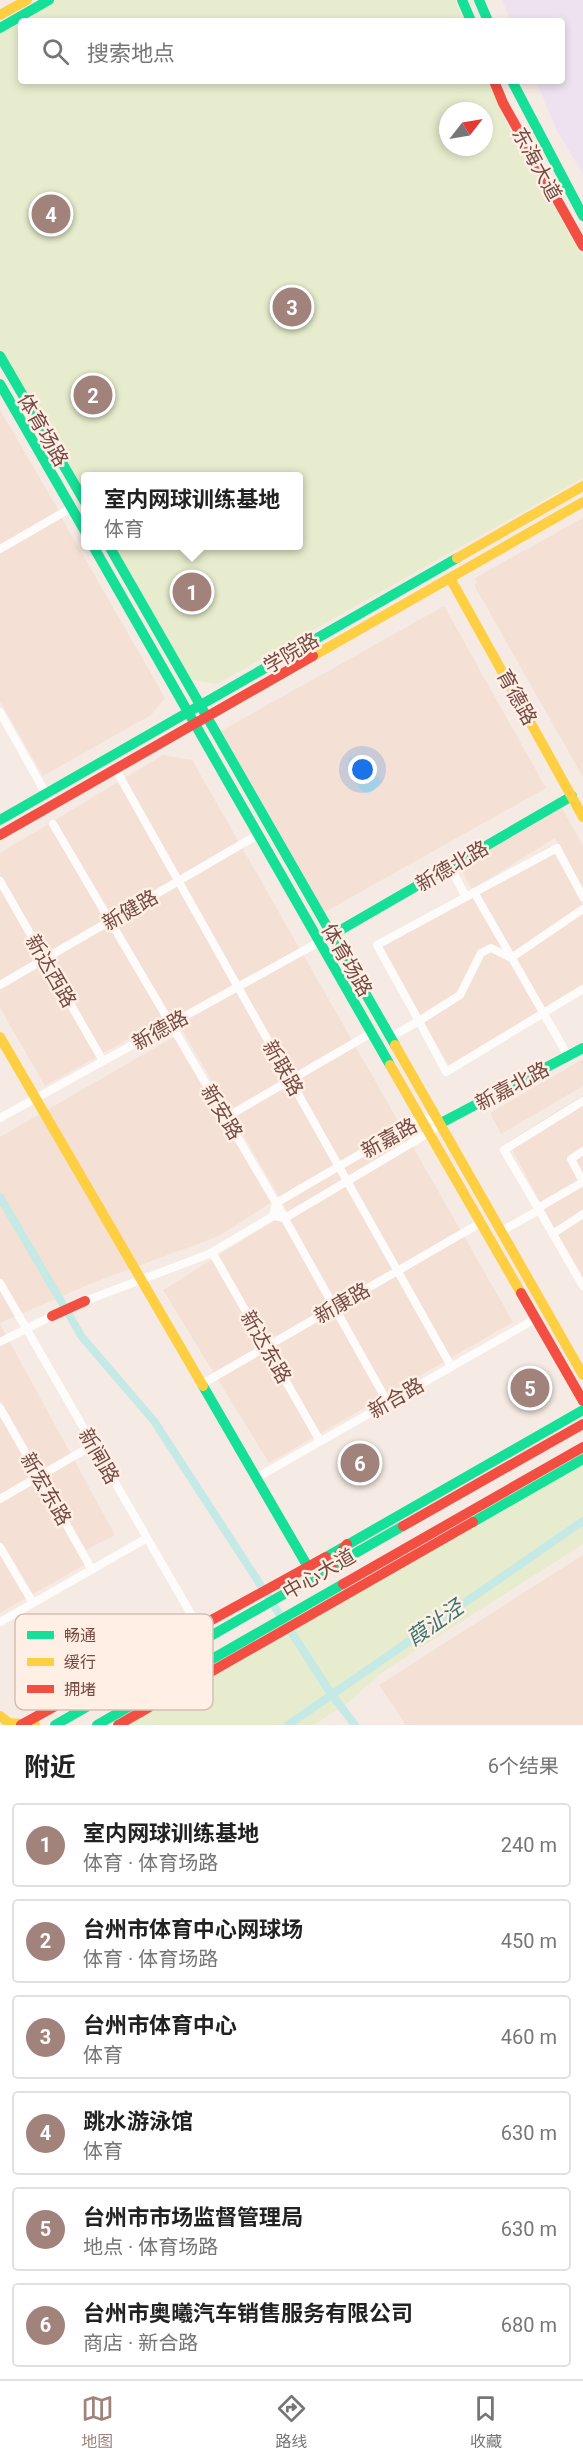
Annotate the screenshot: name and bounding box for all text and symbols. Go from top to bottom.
search box [18,18,565,84]
icon: search [39,35,72,68]
text: 搜索地点 [87,41,175,66]
north arrow [439,102,493,156]
street label: 东海大道 [507,123,567,205]
pin: 4 [32,192,70,236]
pin: 3 [272,284,312,330]
pin: 2 [74,372,112,418]
street label: 体育场路 [13,389,73,471]
popup [81,472,303,550]
text: 室内网球训练基地 [104,487,280,512]
text: 体育 [104,517,144,541]
pin: 1 [172,570,212,614]
street label: 学院路 [259,628,323,678]
street label: 育德路 [492,665,542,729]
your location [348,755,377,784]
street label: 新德北路 [411,836,493,896]
street label: 新健路 [98,885,162,935]
street label: 体育场路 [317,919,377,1001]
street label: 新达西路 [21,930,81,1012]
street label: 新德路 [128,1005,192,1055]
street label: 新联路 [258,1036,308,1100]
street label: 新嘉北路 [471,1057,553,1115]
street label: 新安路 [196,1080,248,1144]
street label: 新嘉路 [357,1113,421,1163]
street label: 新康路 [310,1278,374,1328]
street label: 新达东路 [236,1306,296,1388]
pin: 5 [510,1366,550,1410]
street label: 新合路 [364,1373,428,1423]
street label: 新闸路 [74,1424,124,1488]
pin: 6 [340,1440,380,1486]
street label: 新宏东路 [16,1448,76,1530]
street label: 中心大道 [278,1544,360,1604]
water label: 葭沚泾 [402,1594,469,1651]
legend [15,1614,213,1710]
text: 畅通 [64,1626,96,1645]
text: 缓行 [64,1653,96,1672]
text: 拥堵 [64,1680,96,1699]
text: 附近 [24,1752,76,1782]
text: 6个结果 [488,1754,559,1778]
text: 室内网球训练基地 [83,1821,259,1846]
text: 1 [40,1833,51,1857]
text: 240 m [501,1833,557,1857]
text: 体育 · 体育场路 [83,1851,218,1875]
text: 台州市体育中心网球场 [83,1917,303,1942]
text: 2 [40,1929,51,1953]
text: 450 m [501,1929,557,1953]
text: 体育 · 体育场路 [83,1947,218,1971]
text: 台州市体育中心 [83,2013,237,2038]
text: 3 [40,2025,51,2049]
text: 460 m [501,2025,557,2049]
text: 体育 [83,2043,123,2067]
text: 跳水游泳馆 [83,2109,193,2134]
text: 4 [40,2121,51,2145]
text: 630 m [501,2121,557,2145]
text: 体育 [83,2139,123,2163]
text: 台州市市场监督管理局 [83,2205,303,2230]
text: 5 [40,2217,51,2241]
text: 630 m [501,2217,557,2241]
text: 地点 · 体育场路 [83,2235,218,2259]
text: 台州市奥曦汽车销售服务有限公司 [83,2301,413,2326]
text: 6 [40,2313,51,2337]
text: 680 m [501,2313,557,2337]
text: 商店 · 新合路 [83,2331,198,2355]
tab: 地图 [81,2392,114,2452]
tab: 路线 [275,2392,308,2452]
tab: 收藏 [469,2392,502,2452]

